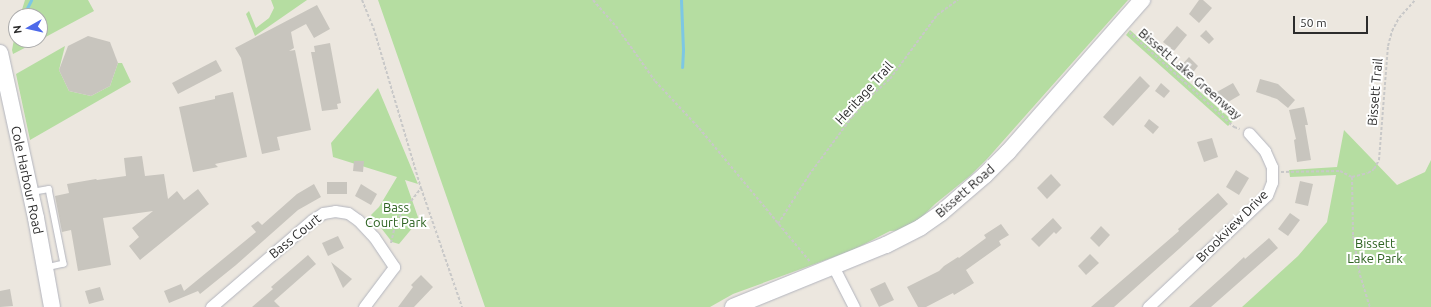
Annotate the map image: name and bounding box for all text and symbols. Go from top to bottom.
north arrow [8,8,48,48]
scale bar [1295,8,1370,34]
text: 50 m [1300,16,1327,29]
text: N [11,25,24,34]
street label: Bissett Lake Greenway [1135,25,1245,123]
street label: Bissett Trail [1364,57,1386,127]
street label: Heritage Trail [832,59,896,127]
street label: Cole Harbour Road [8,124,46,236]
street label: Bissett Road [932,161,998,221]
street label: Brookview Drive [1193,187,1271,265]
park label: Bass Court Park [365,200,427,231]
street label: Bass Court [266,210,324,262]
park label: Bissett Lake Park [1347,236,1403,267]

